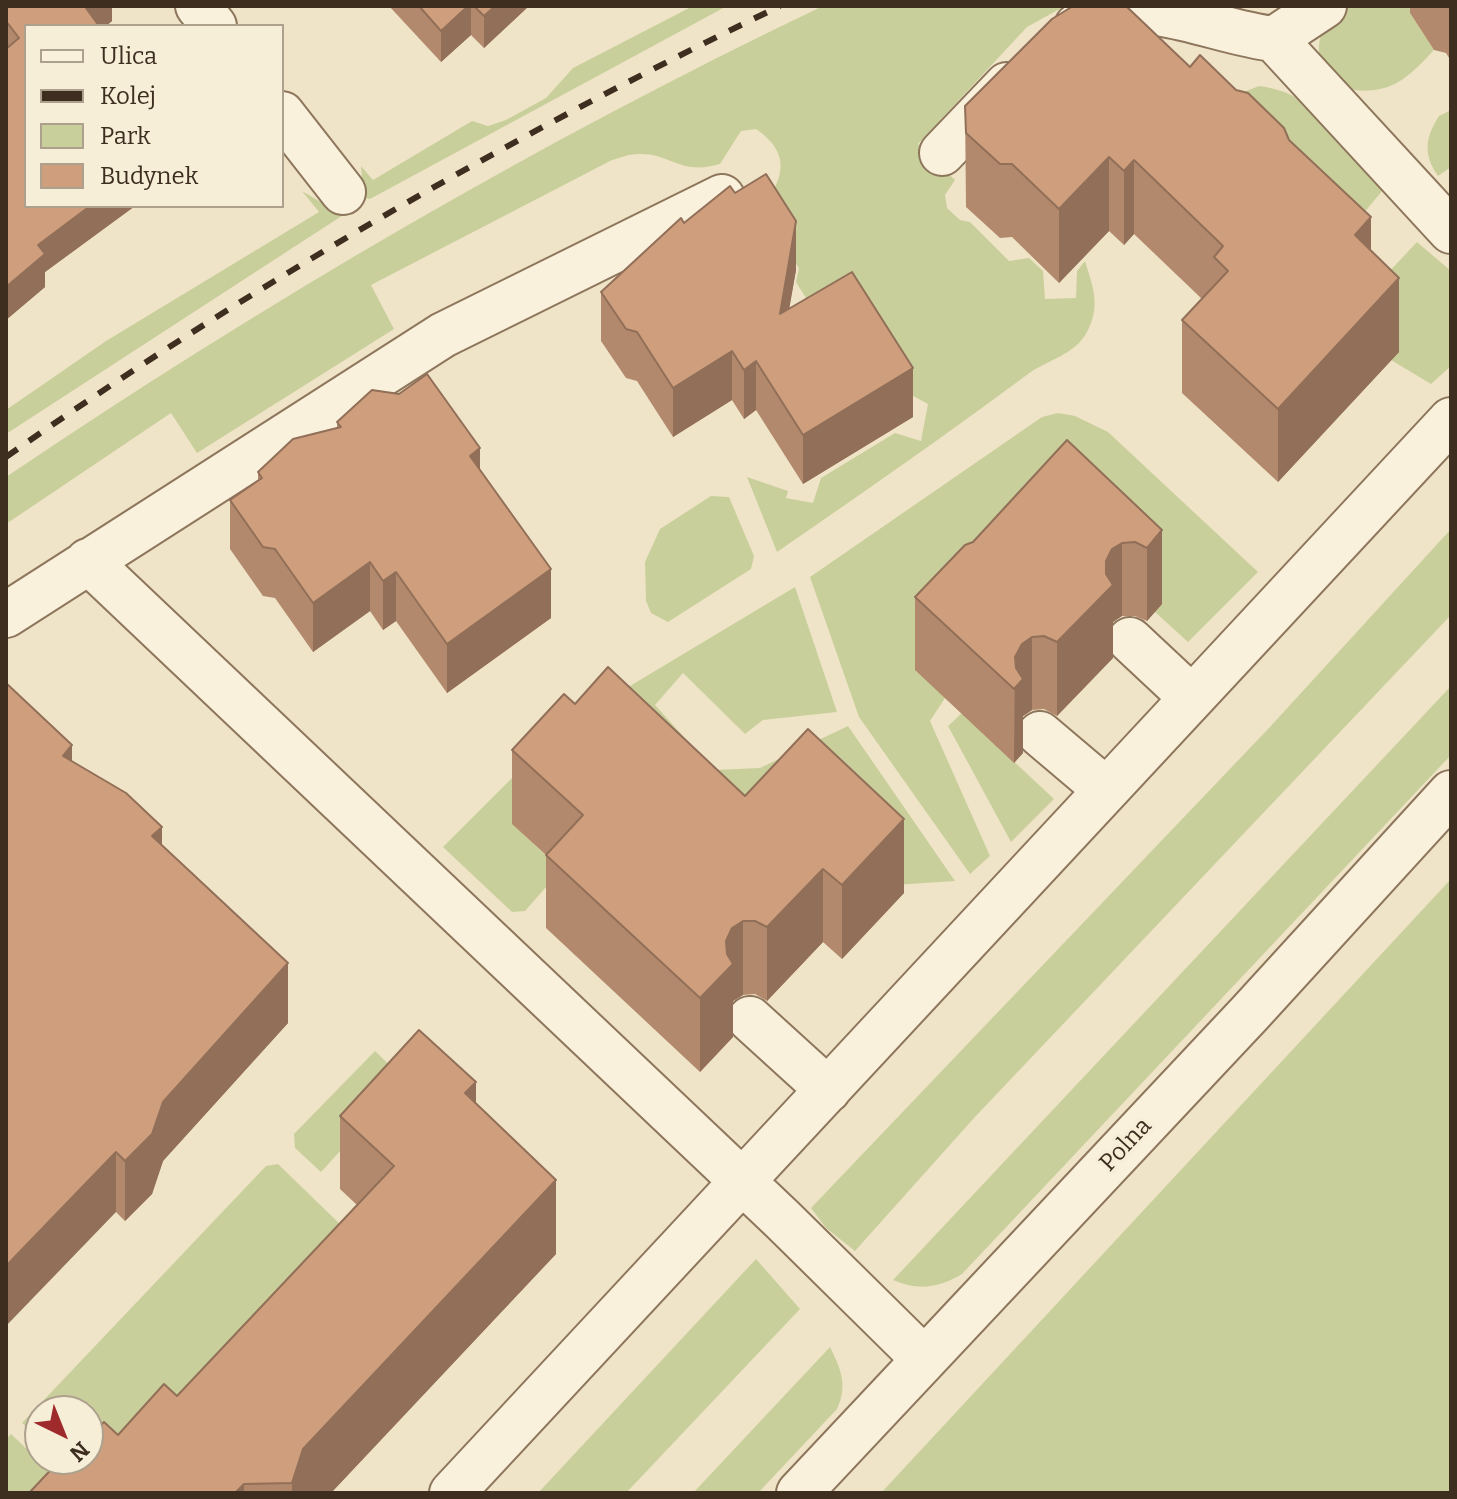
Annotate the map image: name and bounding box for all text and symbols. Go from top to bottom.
legend [24,24,284,208]
text: Ulica [100,42,157,70]
text: Kolej [100,82,156,110]
text: Park [100,122,151,150]
text: Budynek [100,162,198,190]
street label: Polna [1094,1112,1158,1178]
north arrow [24,1395,104,1475]
text: N [64,1436,95,1467]

